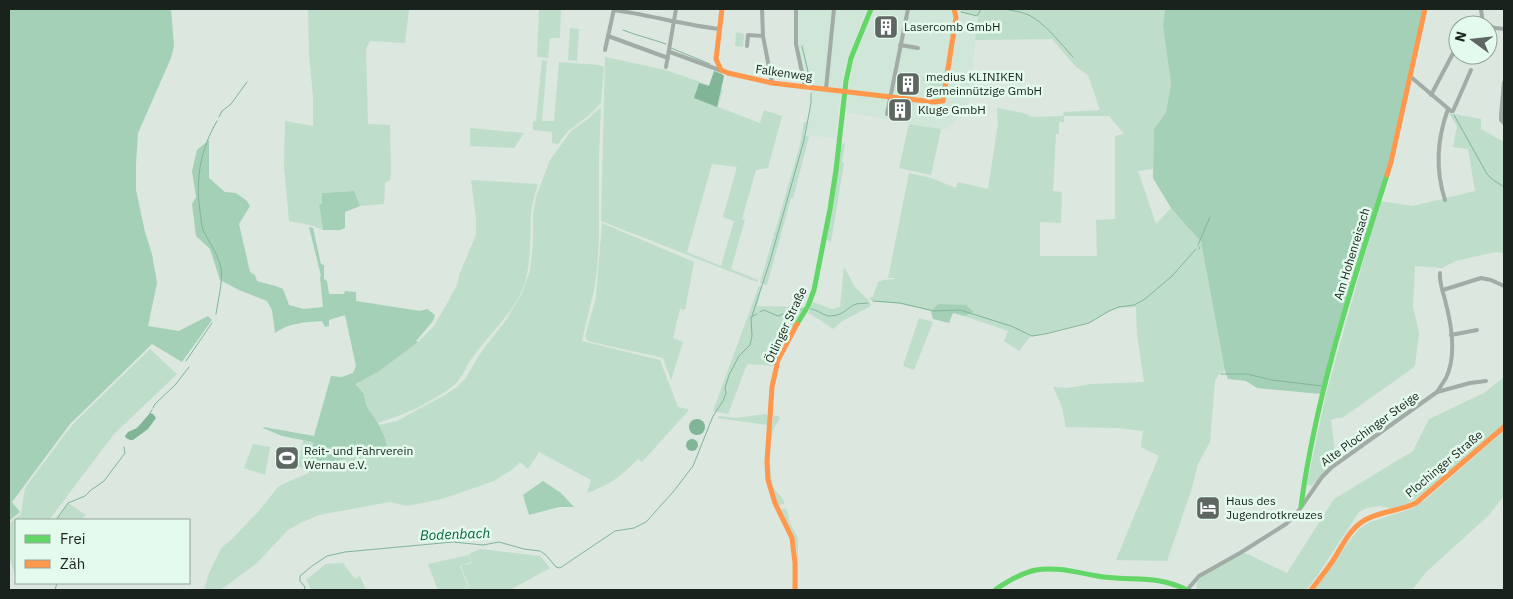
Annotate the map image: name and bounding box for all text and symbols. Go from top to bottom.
building icon: Lasercomb GmbH [873,14,899,40]
north arrow [1448,15,1498,65]
place label: Lasercomb GmbH [904,19,1000,34]
text: N [1450,29,1470,44]
street label: Falkenweg [755,61,814,84]
place label: medius KLINIKEN gemeinnützige GmbH [926,69,1042,98]
building icon: medius KLINIKEN gemeinnützige GmbH [895,71,921,97]
building icon: Kluge GmbH [887,97,913,123]
place label: Kluge GmbH [918,102,986,117]
street label: Am Hohenreisach [1330,206,1373,302]
street label: Ötlinger Straße [761,284,810,365]
street label: Alte Plochinger Steige [1318,388,1422,469]
street label: Plochinger Straße [1402,427,1486,500]
place label: Reit- und Fahrverein Wernau e.V. [304,443,413,472]
sports icon: Reit- und Fahrverein Wernau e.V. [274,445,300,471]
place label: Haus des Jugendrotkreuzes [1226,493,1323,522]
hotel icon: Haus des Jugendrotkreuzes [1195,495,1221,521]
legend [15,519,190,584]
water label: Bodenbach [419,524,491,544]
text: Frei [60,529,86,548]
text: Zäh [60,554,85,573]

